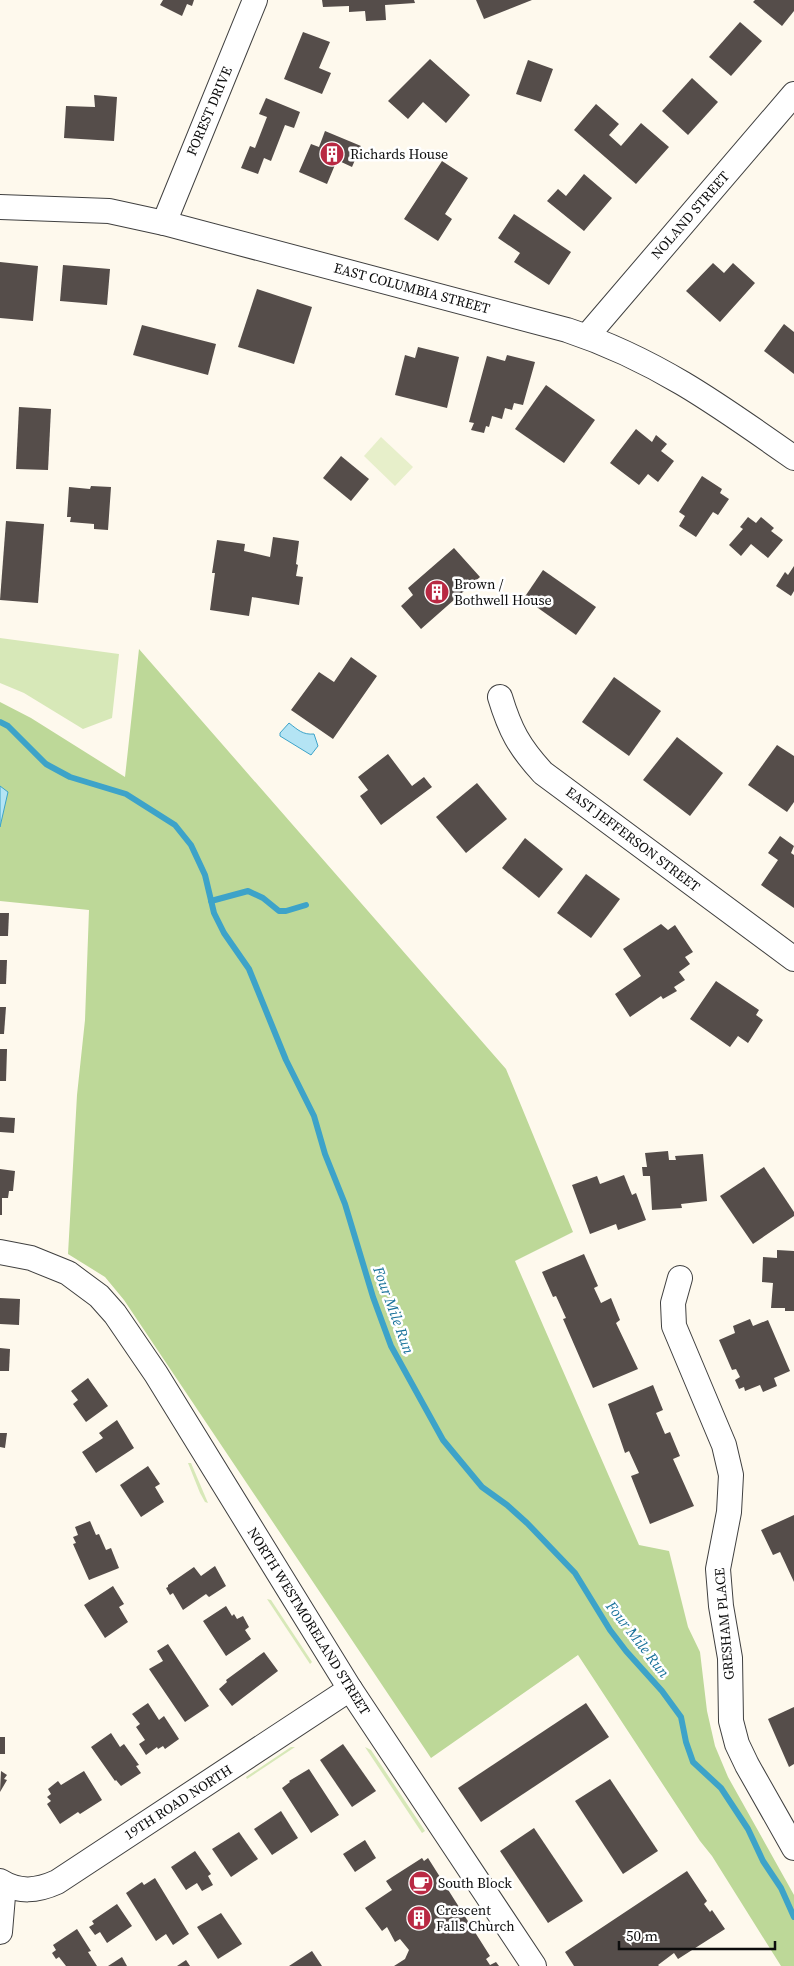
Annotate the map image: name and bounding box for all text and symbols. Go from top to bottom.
street label: FOREST DRIVE [181,63,237,159]
building icon: Richards House [319,141,345,167]
place label: Richards House [350,144,448,164]
street label: NOLAND STREET [646,166,734,263]
street label: EAST COLUMBIA STREET [332,257,493,319]
place label: Brown / Bothwell House [454,574,552,610]
building icon: Brown / Bothwell House [424,579,450,605]
street label: EAST JEFFERSON STREET [562,782,705,897]
water label: Four Mile Run [368,1262,420,1357]
street label: NORTH WESTMORELAND STREET [243,1523,376,1719]
street label: GRESHAM PLACE [709,1567,739,1681]
water label: Four Mile Run [601,1596,675,1682]
street label: 19TH ROAD NORTH [120,1760,236,1844]
cafe icon: South Block [408,1870,434,1896]
place label: South Block [438,1873,512,1893]
place label: Crescent Falls Church [436,1900,515,1936]
building icon: Crescent Falls Church [406,1905,432,1931]
scale bar [619,1918,775,1950]
text: 50 m [626,1925,658,1946]

